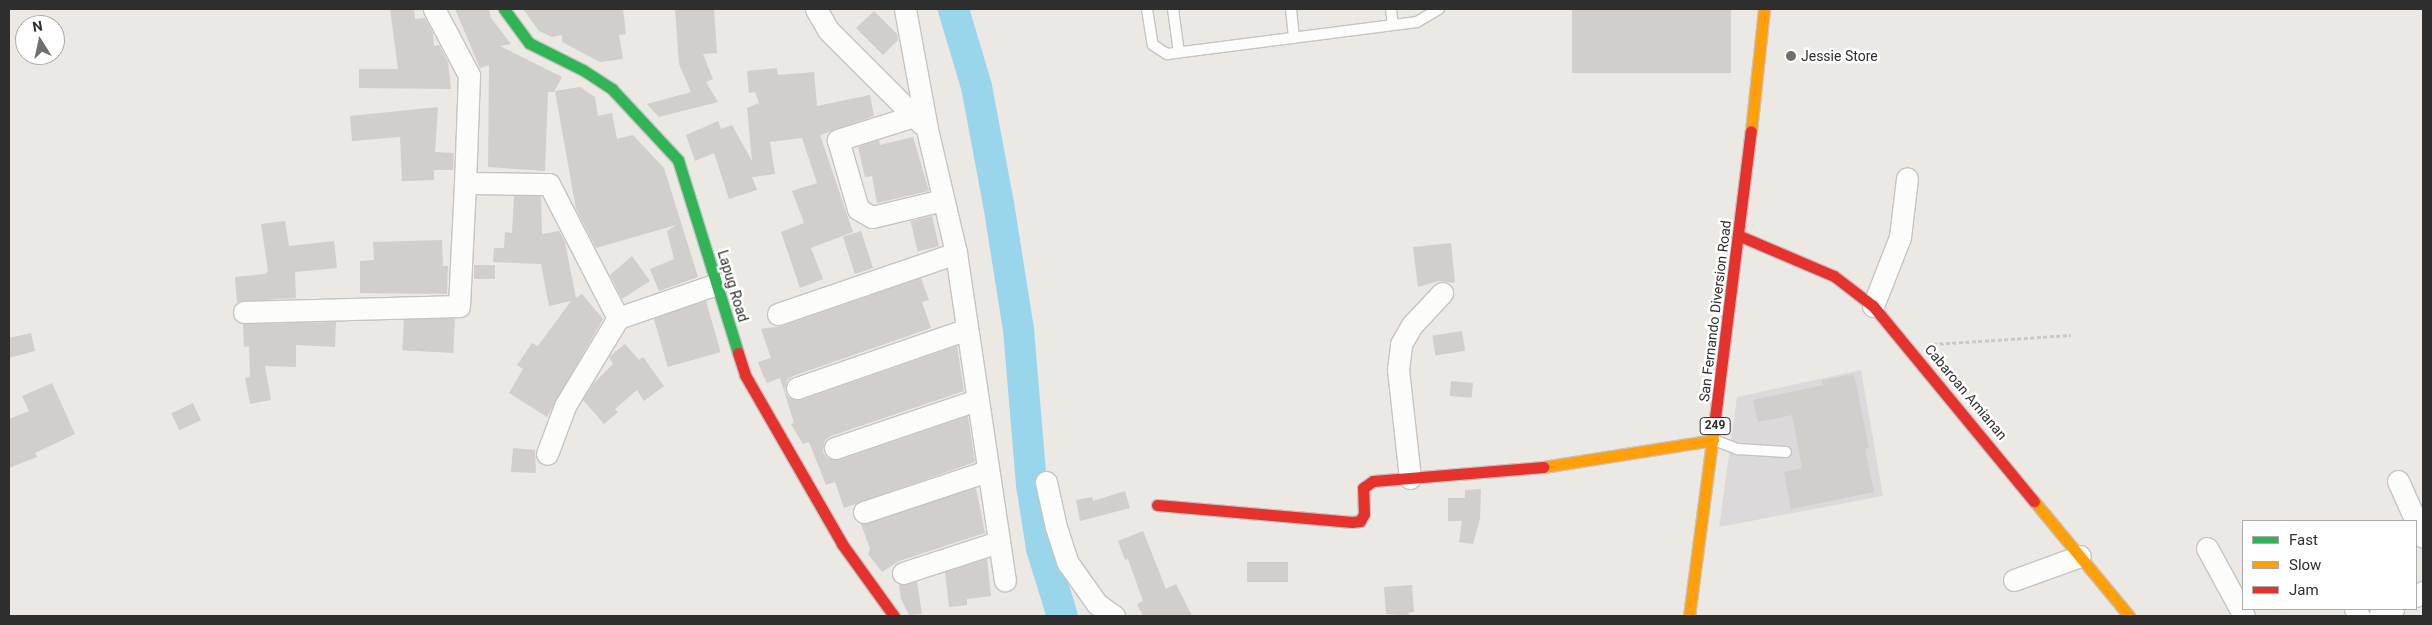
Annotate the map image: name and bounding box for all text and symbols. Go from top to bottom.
north arrow [15,15,65,65]
text: N [31,17,44,35]
place label: Jessie Store [1801,48,1878,64]
marker: Jessie Store [1785,50,1797,62]
street label: San Fernando Diversion Road [1696,219,1734,403]
street label: Lapug Road [714,248,752,324]
street label: Cabaroan Amianan [1921,341,2011,443]
road number: 249 [1699,416,1731,436]
legend [2242,520,2417,610]
text: Fast [2289,531,2318,549]
text: Slow [2289,556,2321,574]
text: Jam [2289,581,2319,599]

